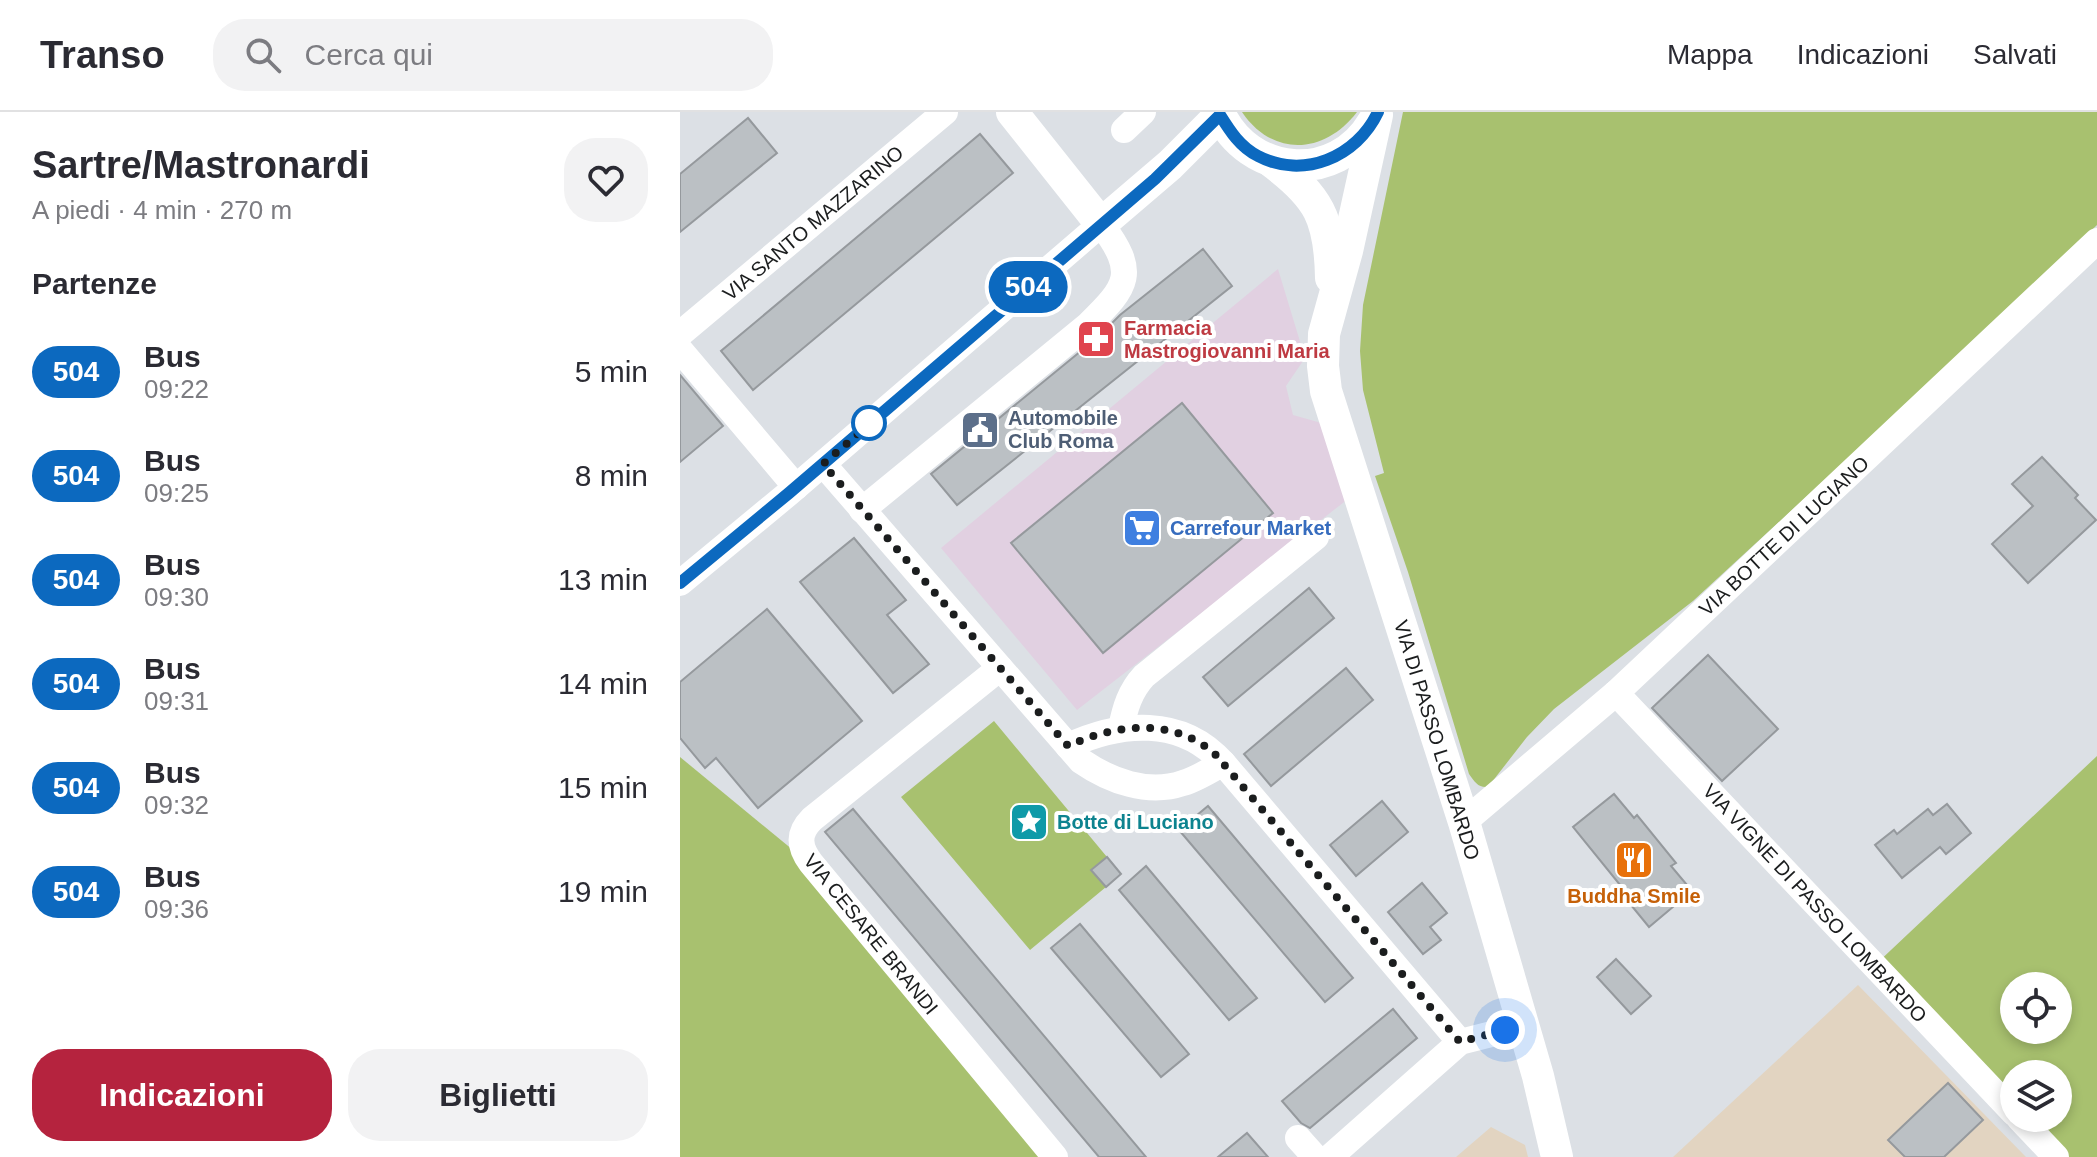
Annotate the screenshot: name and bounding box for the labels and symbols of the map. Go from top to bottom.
street label: VIA SANTO MAZZARINO [718,141,908,305]
line badge: 504 [982,261,1074,313]
place label: Farmacia Mastrogiovanni Maria [1124,317,1330,362]
pharmacy icon: Farmacia Mastrogiovanni Maria [1075,318,1117,360]
unlabelled marker [852,406,886,440]
place label: Automobile Club Roma [1008,407,1118,452]
public building icon: Automobile Club Roma [959,409,1001,451]
street label: VIA BOTTE DI LUCIANO [1695,452,1873,620]
supermarket icon: Carrefour Market [1121,507,1163,549]
place label: Carrefour Market [1170,517,1332,539]
street label: VIA DI PASSO LOMBARDO [1390,617,1484,863]
street label: VIA VIGNE DI PASSO LOMBARDO [1699,779,1931,1027]
place icon: Botte di Luciano [1008,801,1050,843]
place label: Botte di Luciano [1057,811,1214,833]
restaurant icon: Buddha Smile [1613,839,1655,881]
street label: VIA CESARE BRANDI [799,849,943,1019]
place label: Buddha Smile [1567,885,1701,907]
your location [1485,1010,1525,1050]

